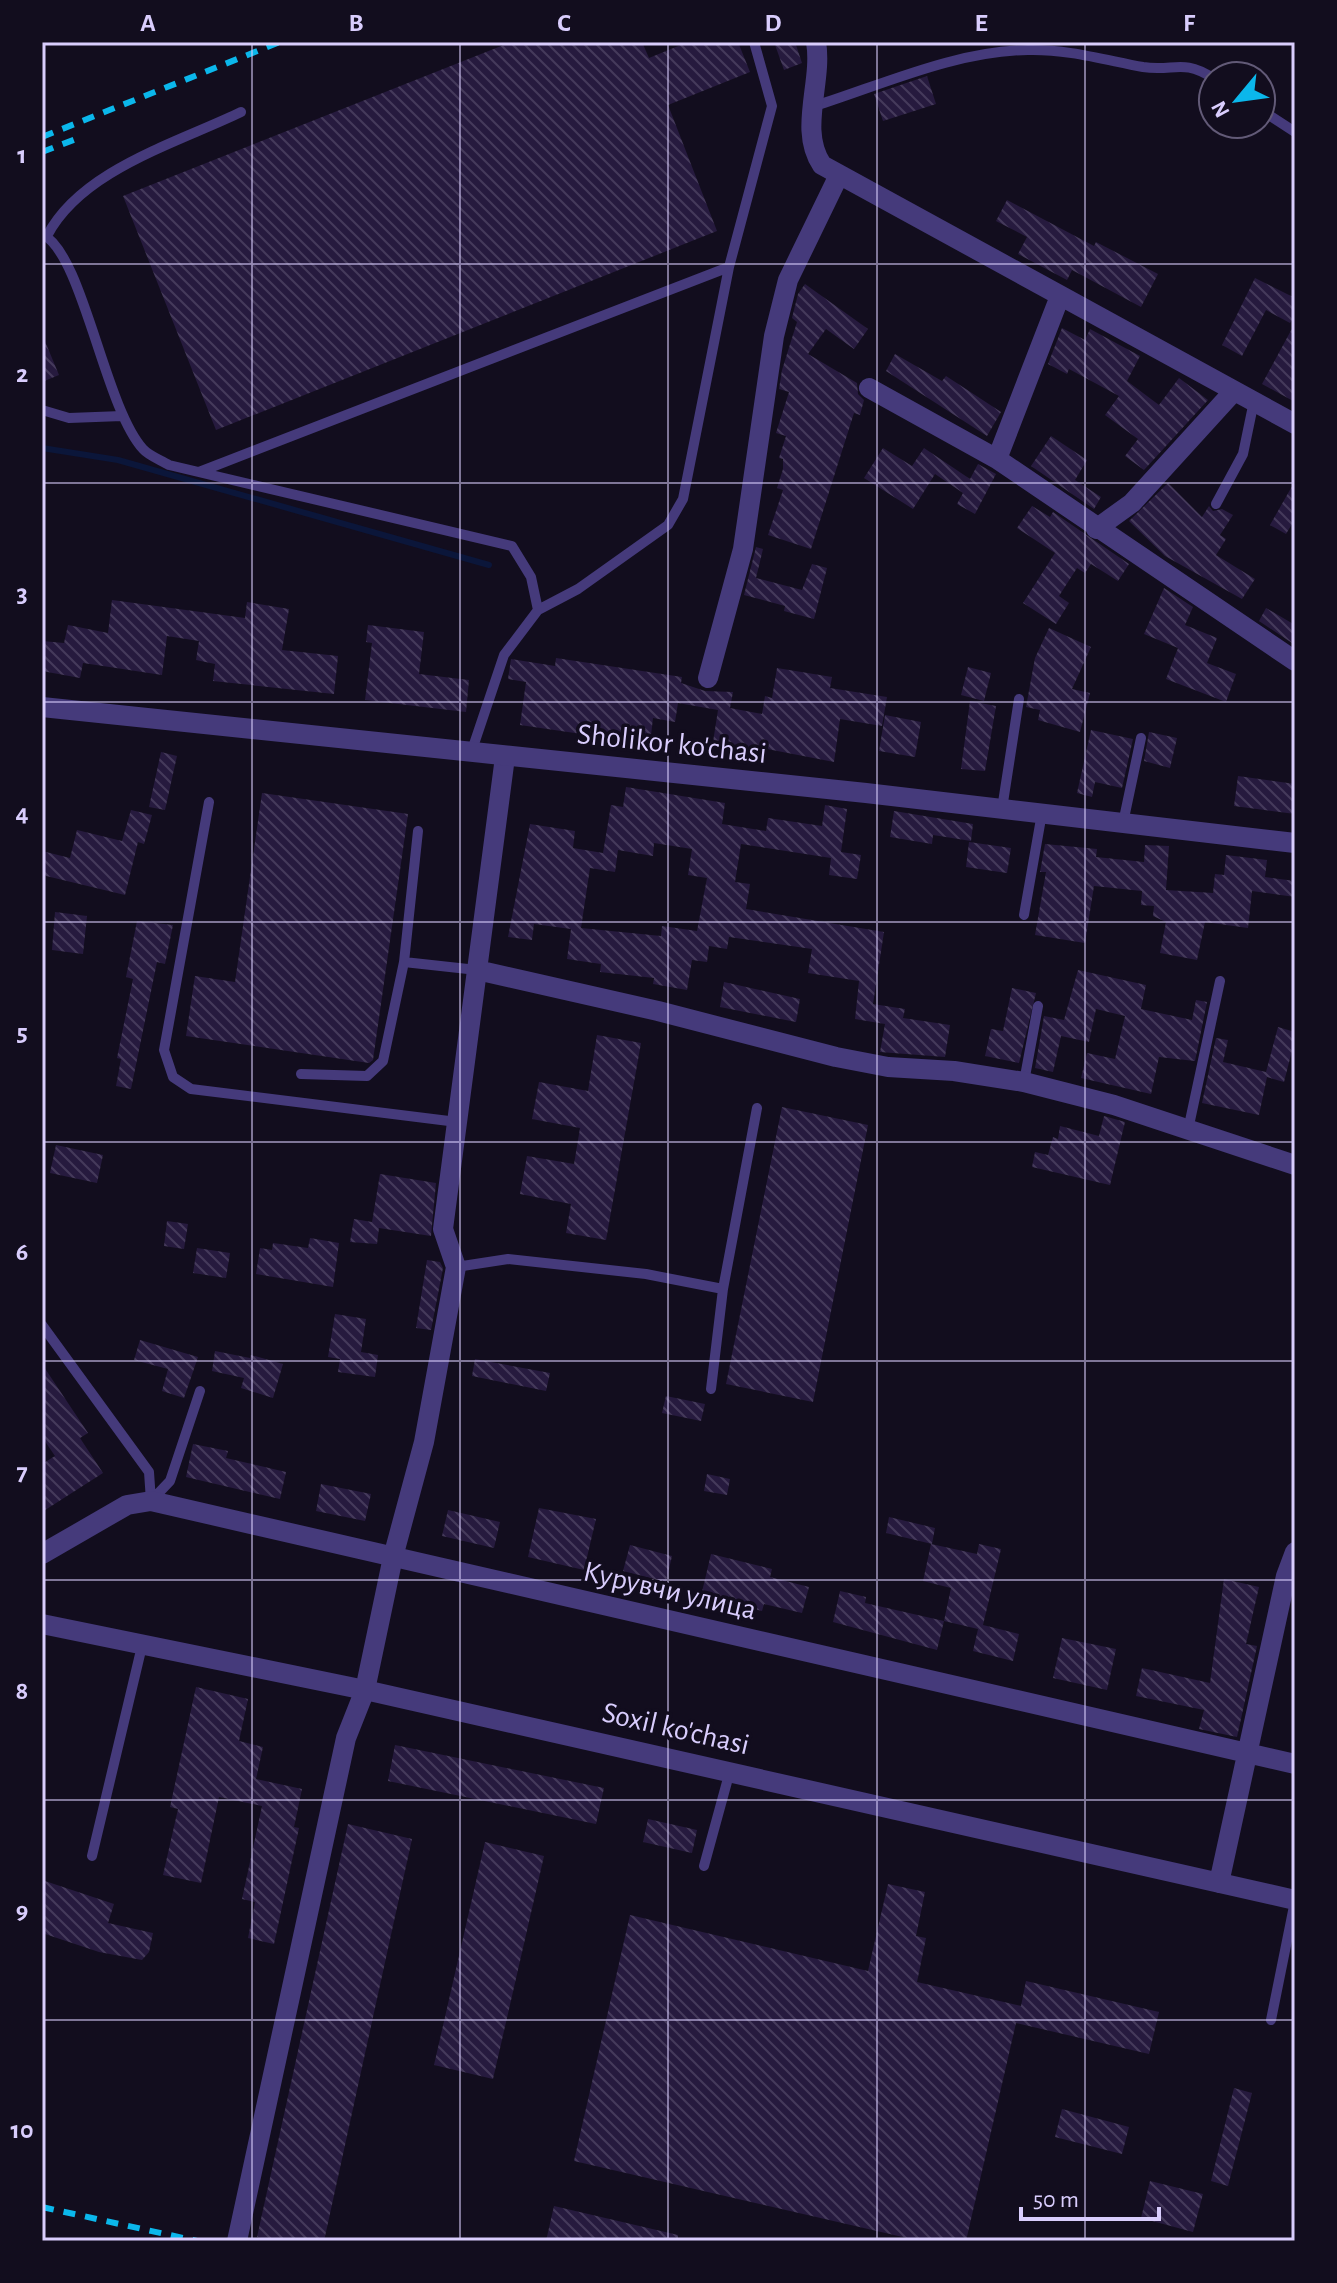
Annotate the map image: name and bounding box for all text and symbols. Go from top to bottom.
text: A [140,10,156,36]
text: B [348,10,364,36]
text: C [557,10,571,36]
text: D [764,10,782,36]
text: E [974,10,988,36]
text: F [1183,10,1196,36]
north arrow [1197,60,1277,140]
text: N [1207,97,1234,121]
text: 1 [17,142,27,168]
text: 2 [16,361,28,387]
text: 3 [16,581,28,607]
street label: Sholikor ko'chasi [576,719,768,769]
text: 4 [15,800,29,826]
text: 5 [16,1020,28,1046]
text: 6 [16,1239,28,1265]
text: 7 [16,1459,28,1485]
street label: Курувчи улица [580,1556,759,1625]
text: 8 [16,1678,28,1704]
street label: Soxil ko'chasi [599,1697,752,1760]
text: 9 [16,1898,28,1924]
text: 10 [11,2117,33,2143]
scale bar [1021,2171,1159,2221]
text: 50 m [1033,2188,1079,2212]

